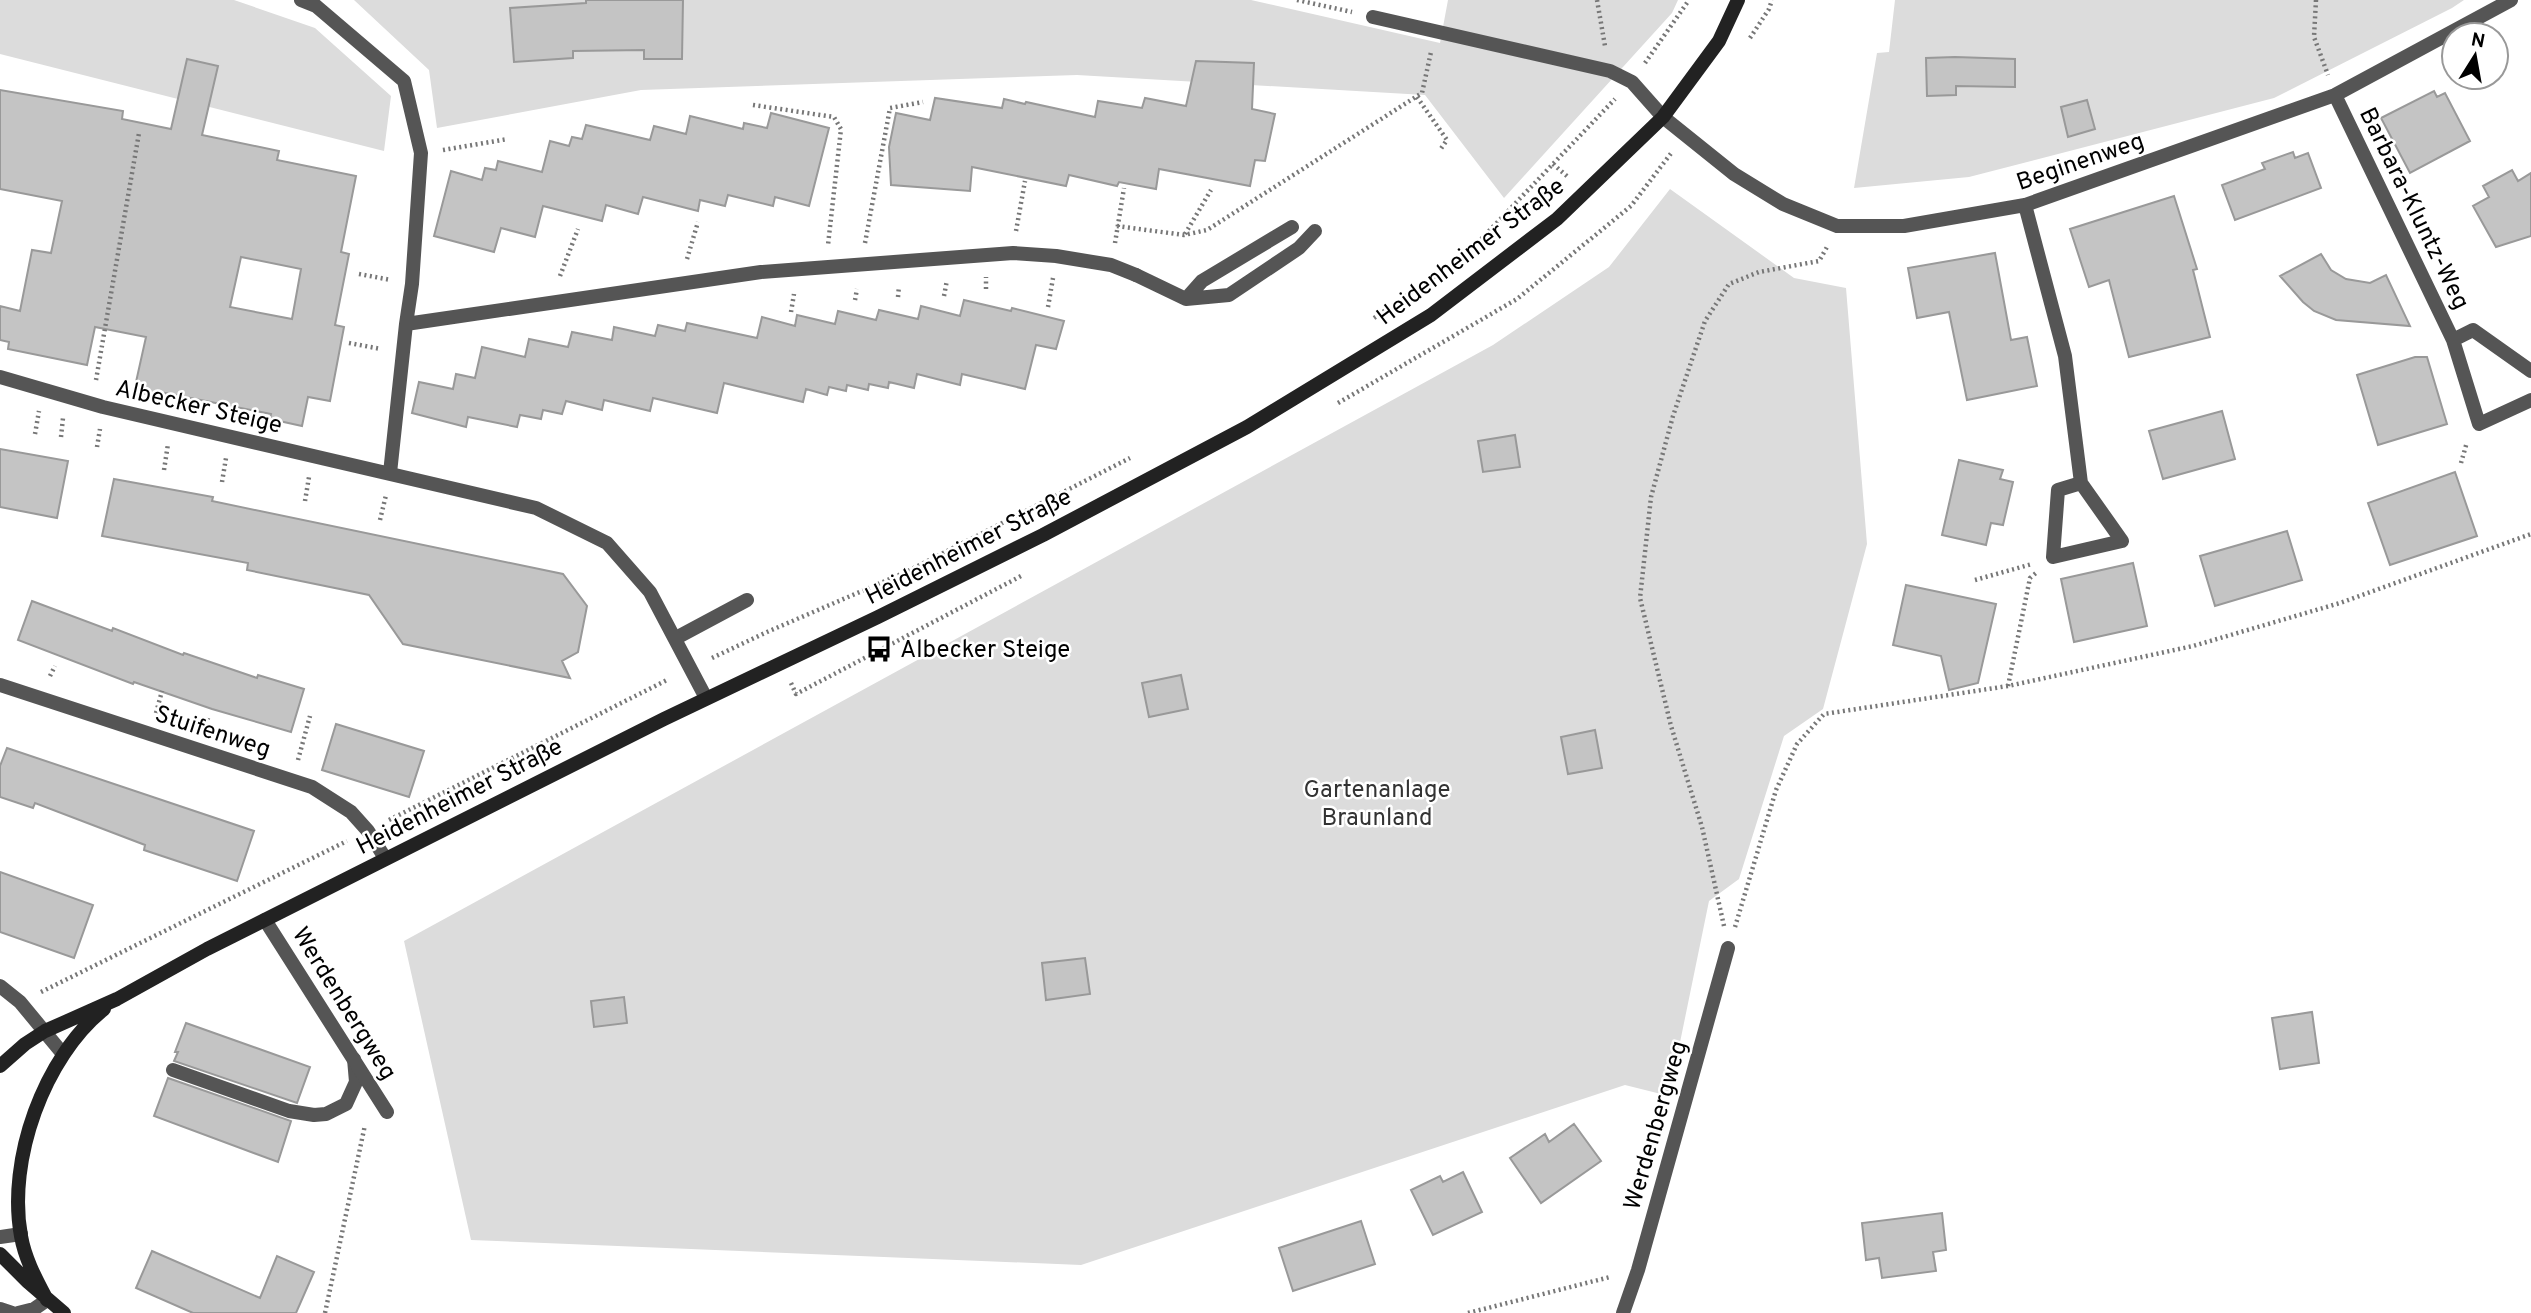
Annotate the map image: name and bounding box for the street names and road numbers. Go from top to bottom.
street label: Barbara-Kluntz-Weg [2351,103,2475,315]
street label: Beginenweg [2013,127,2148,199]
street label: Heidenheimer Straße [1371,172,1571,333]
street label: Albecker Steige [112,374,285,442]
street label: Heidenheimer Straße [861,483,1077,613]
street label: Stuifenweg [151,700,274,766]
street label: Heidenheimer Straße [352,733,568,863]
street label: Werdenbergweg [284,922,402,1086]
street label: Werdenbergweg [1618,1037,1695,1214]

